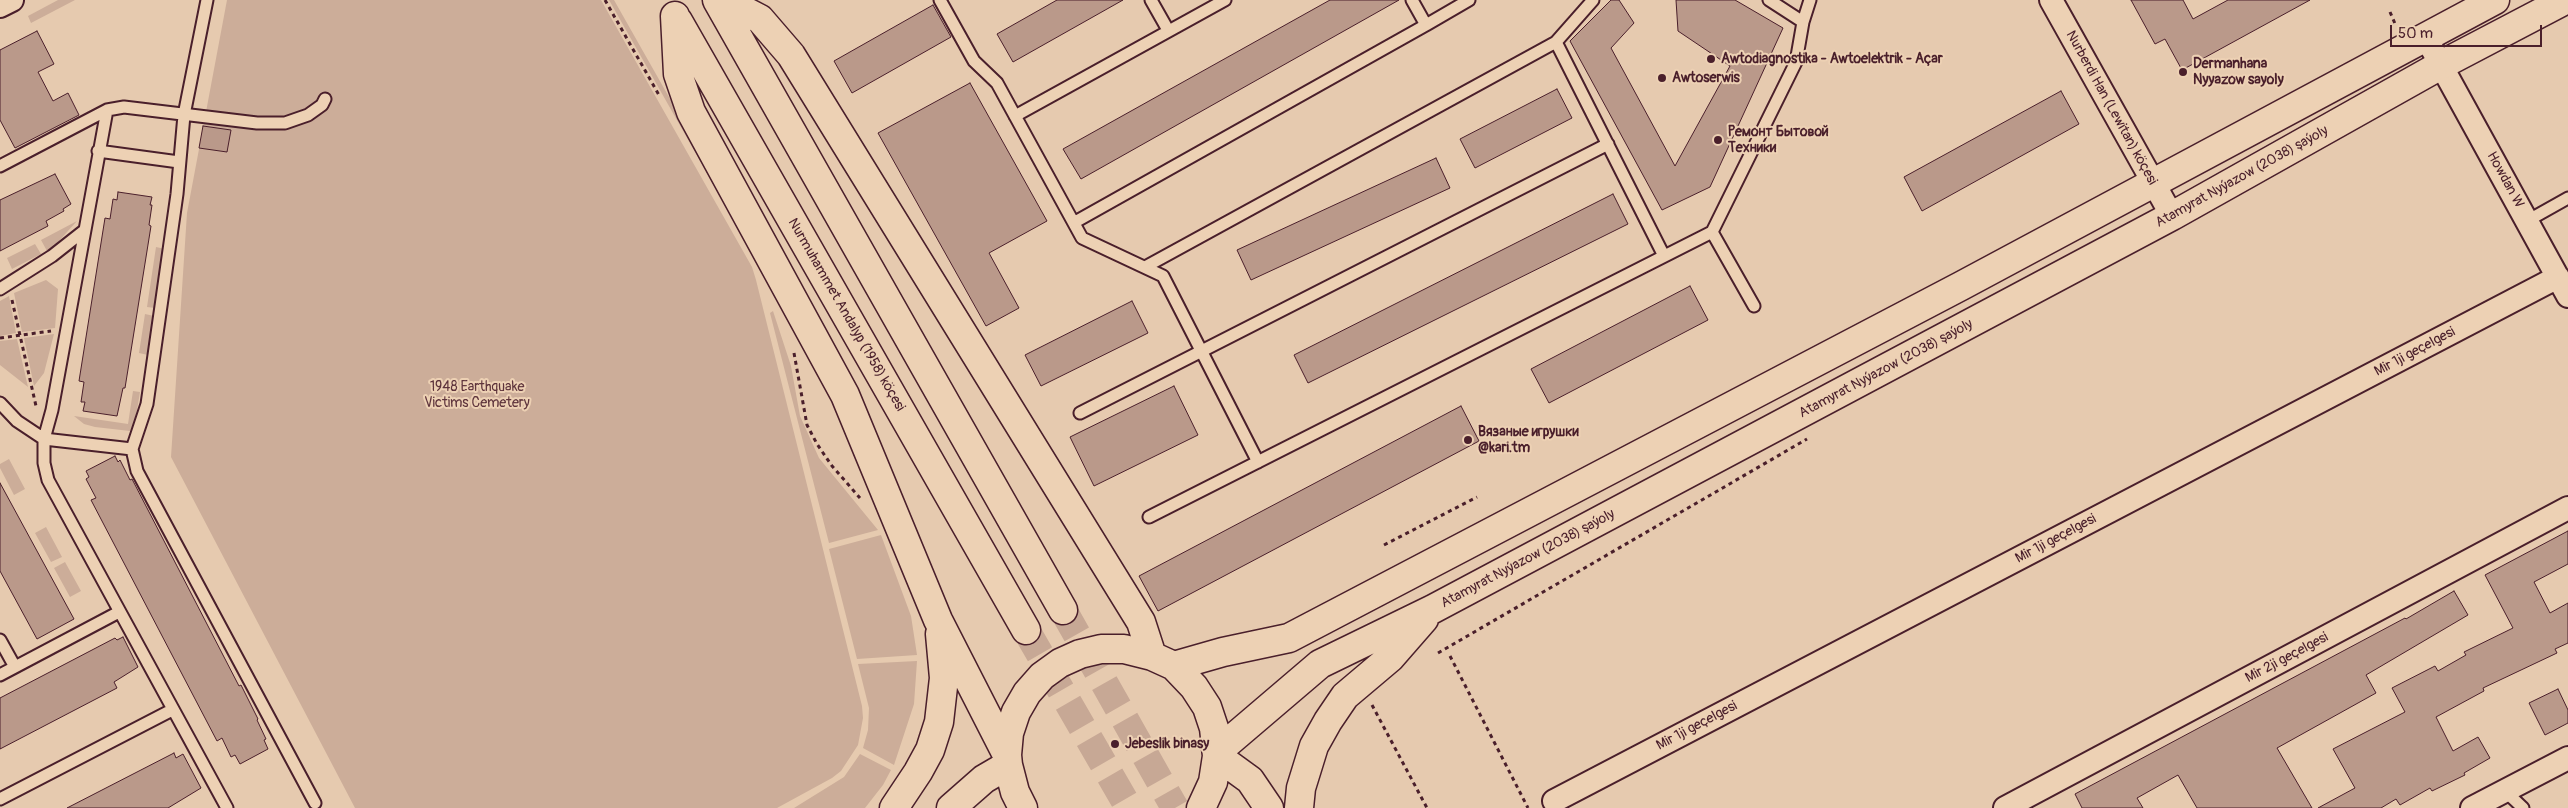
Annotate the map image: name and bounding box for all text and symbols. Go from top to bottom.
scale bar [2393,15,2546,47]
text: 50 m [2398,24,2433,43]
street label: Nurberdi Han (Lewitan) köçesi [2062,28,2160,188]
place label: Awtodiagnostika - Awtoelektrik - Açar [1721,51,1943,67]
marker: Awtodiagnostika - Awtoelektrik - Açar [1705,53,1717,65]
place label: Dermanhana Nyyazow sayoly [2193,56,2284,88]
marker: Dermanhana Nyyazow sayoly [2177,66,2189,78]
place label: Awtoserwis [1672,70,1740,86]
marker: Awtoserwis [1656,72,1668,84]
street label: Atamyrat Nyýazow (2038) şaýoly [2153,122,2331,232]
place label: Ремонт Бытовой Техники [1728,124,1829,156]
marker: Ремонт Бытовой Техники [1712,134,1724,146]
street label: Howdan W [2483,149,2527,211]
street label: Nurmuhammet Andalyp (1958) köçesi [784,216,908,414]
street label: Atamyrat Nyýazow (2038) şaýoly [1796,316,1976,422]
street label: Mir 1ji geçelgesi [2372,324,2458,380]
park label: 1948 Earthquake Victims Cemetery [424,379,530,412]
place label: Вязаные игрушки @kari.tm [1478,424,1579,457]
marker: Вязаные игрушки @kari.tm [1462,434,1474,446]
street label: Atamyrat Nyýazow (2038) şaýoly [1438,506,1618,612]
street label: Mir 1ji geçelgesi [2013,511,2099,567]
street label: Mir 2ji geçelgesi [2243,629,2331,687]
street label: Mir 1ji geçelgesi [1654,698,1740,754]
place label: Jebeslik binasy [1125,736,1209,752]
marker: Jebeslik binasy [1109,738,1121,750]

